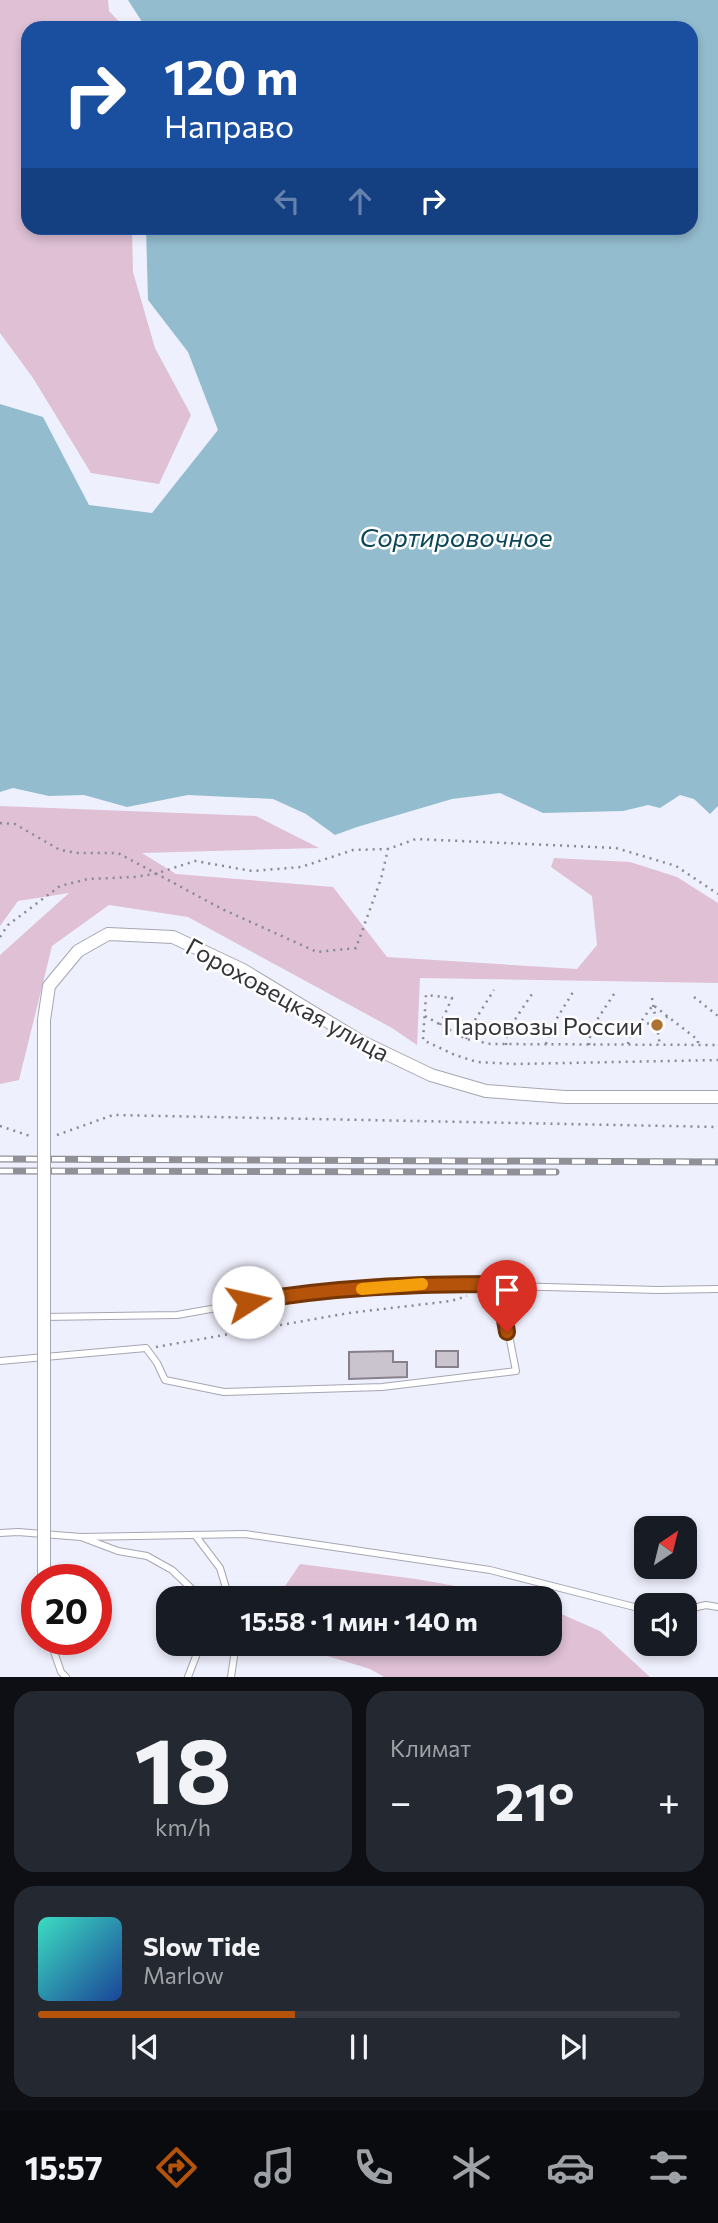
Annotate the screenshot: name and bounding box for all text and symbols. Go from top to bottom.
text: 120 m [164,45,298,105]
icon: right [49,49,140,140]
text: Направо [164,105,294,145]
icon: left [268,182,306,220]
icon: ahead [341,182,379,220]
icon: right [414,182,452,220]
water label: Сортировочное [359,521,553,552]
street label: Гороховецкая улица [181,931,395,1067]
place label: Паровозы России [443,1011,643,1040]
marker: Паровозы России [649,1017,665,1033]
pin [477,1260,537,1332]
position arrow [211,1265,285,1339]
icon: arrive [488,1271,526,1309]
north arrow [634,1516,696,1578]
map controls [634,1516,697,1656]
speed limit sign: 20 [21,1564,112,1655]
button: sound [634,1593,697,1656]
text: 15:58 · 1 мин · 140 m [240,1605,478,1636]
text: 18 [134,1711,232,1823]
text: Климат [390,1734,471,1762]
text: 21° [495,1768,574,1832]
text: − [390,1777,412,1824]
text: + [658,1777,680,1824]
text: km/h [155,1813,211,1841]
text: Slow Tide [143,1930,260,1961]
text: Marlow [143,1961,224,1989]
icon: previous [126,2028,164,2066]
icon: pause [340,2028,378,2066]
icon: next [554,2028,592,2066]
icon: directions [152,2143,201,2192]
icon: music [250,2143,299,2192]
icon: phone [349,2143,398,2192]
icon: climate [447,2143,496,2192]
icon: car [546,2143,595,2192]
icon: filters [644,2143,693,2192]
text: 15:57 [25,2147,103,2187]

